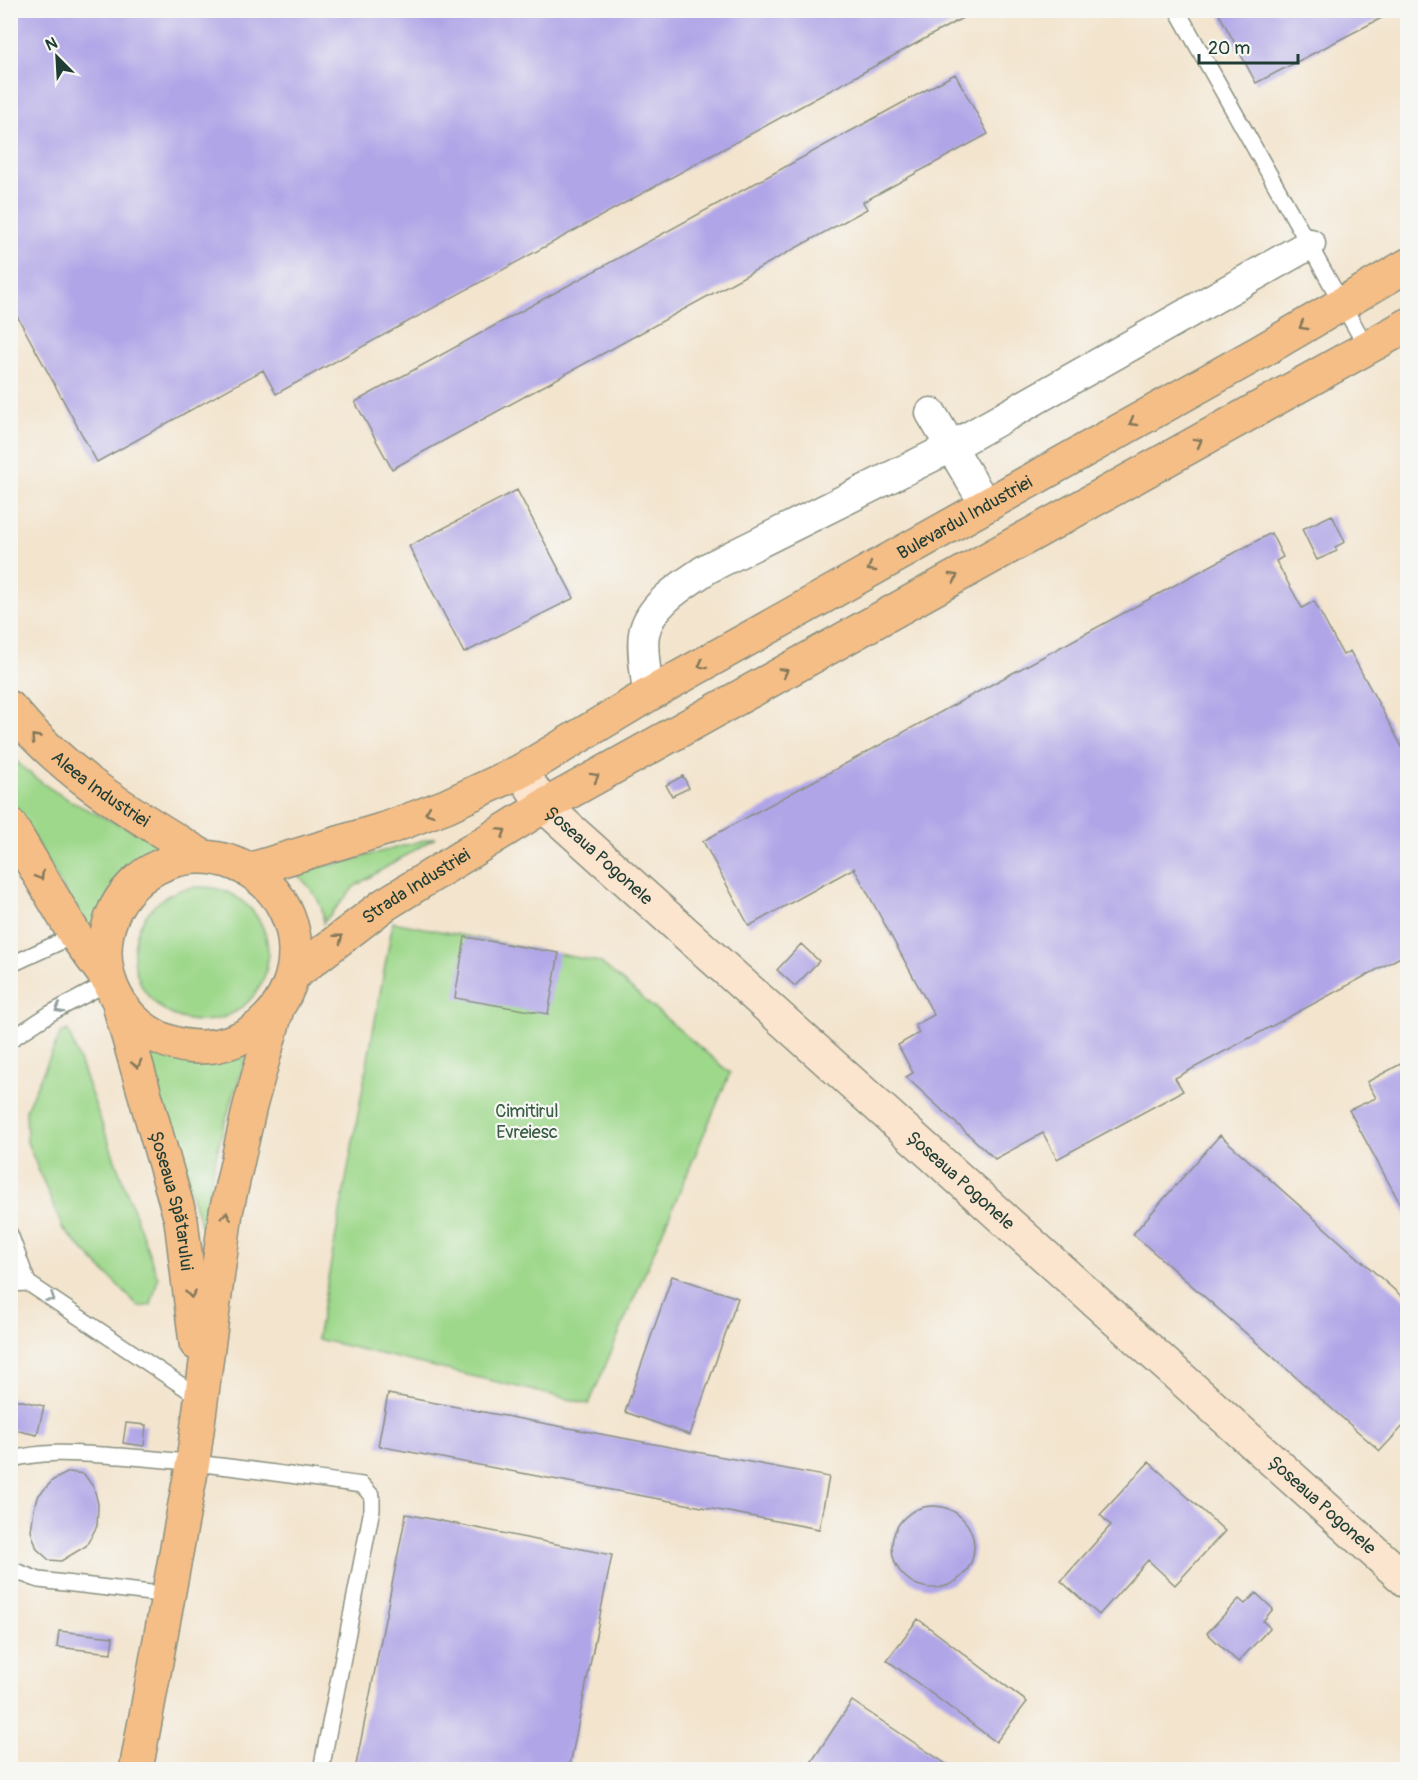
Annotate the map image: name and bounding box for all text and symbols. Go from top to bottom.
north arrow [27,27,87,87]
scale bar [1199,27,1298,65]
text: N [42,33,60,56]
text: 20 m [1208,37,1250,60]
one-way arrow [1299,319,1309,330]
one-way arrow [1129,415,1139,426]
one-way arrow [1192,438,1202,449]
street label: Bulevardul Industriei [893,471,1037,565]
one-way arrow [867,561,877,573]
one-way arrow [948,573,958,585]
one-way arrow [697,658,708,669]
one-way arrow [778,668,788,679]
one-way arrow [31,734,42,745]
street label: Aleea Industriei [46,746,154,833]
one-way arrow [589,773,599,784]
street label: Șoseaua Pogonele [540,802,658,910]
one-way arrow [425,805,436,817]
one-way arrow [496,827,506,839]
street label: Strada Industriei [358,843,475,930]
one-way arrow [33,870,45,880]
one-way arrow [332,935,343,946]
one-way arrow [55,1002,65,1013]
one-way arrow [130,1058,142,1069]
park label: Cimitirul Evreiesc [495,1100,559,1144]
street label: Șoseaua Pogonele [902,1126,1019,1235]
street label: Șoseaua Spătarului [144,1129,198,1272]
one-way arrow [219,1211,231,1220]
one-way arrow [184,1289,197,1299]
one-way arrow [44,1291,55,1302]
street label: Șoseaua Pogonele [1263,1451,1381,1560]

